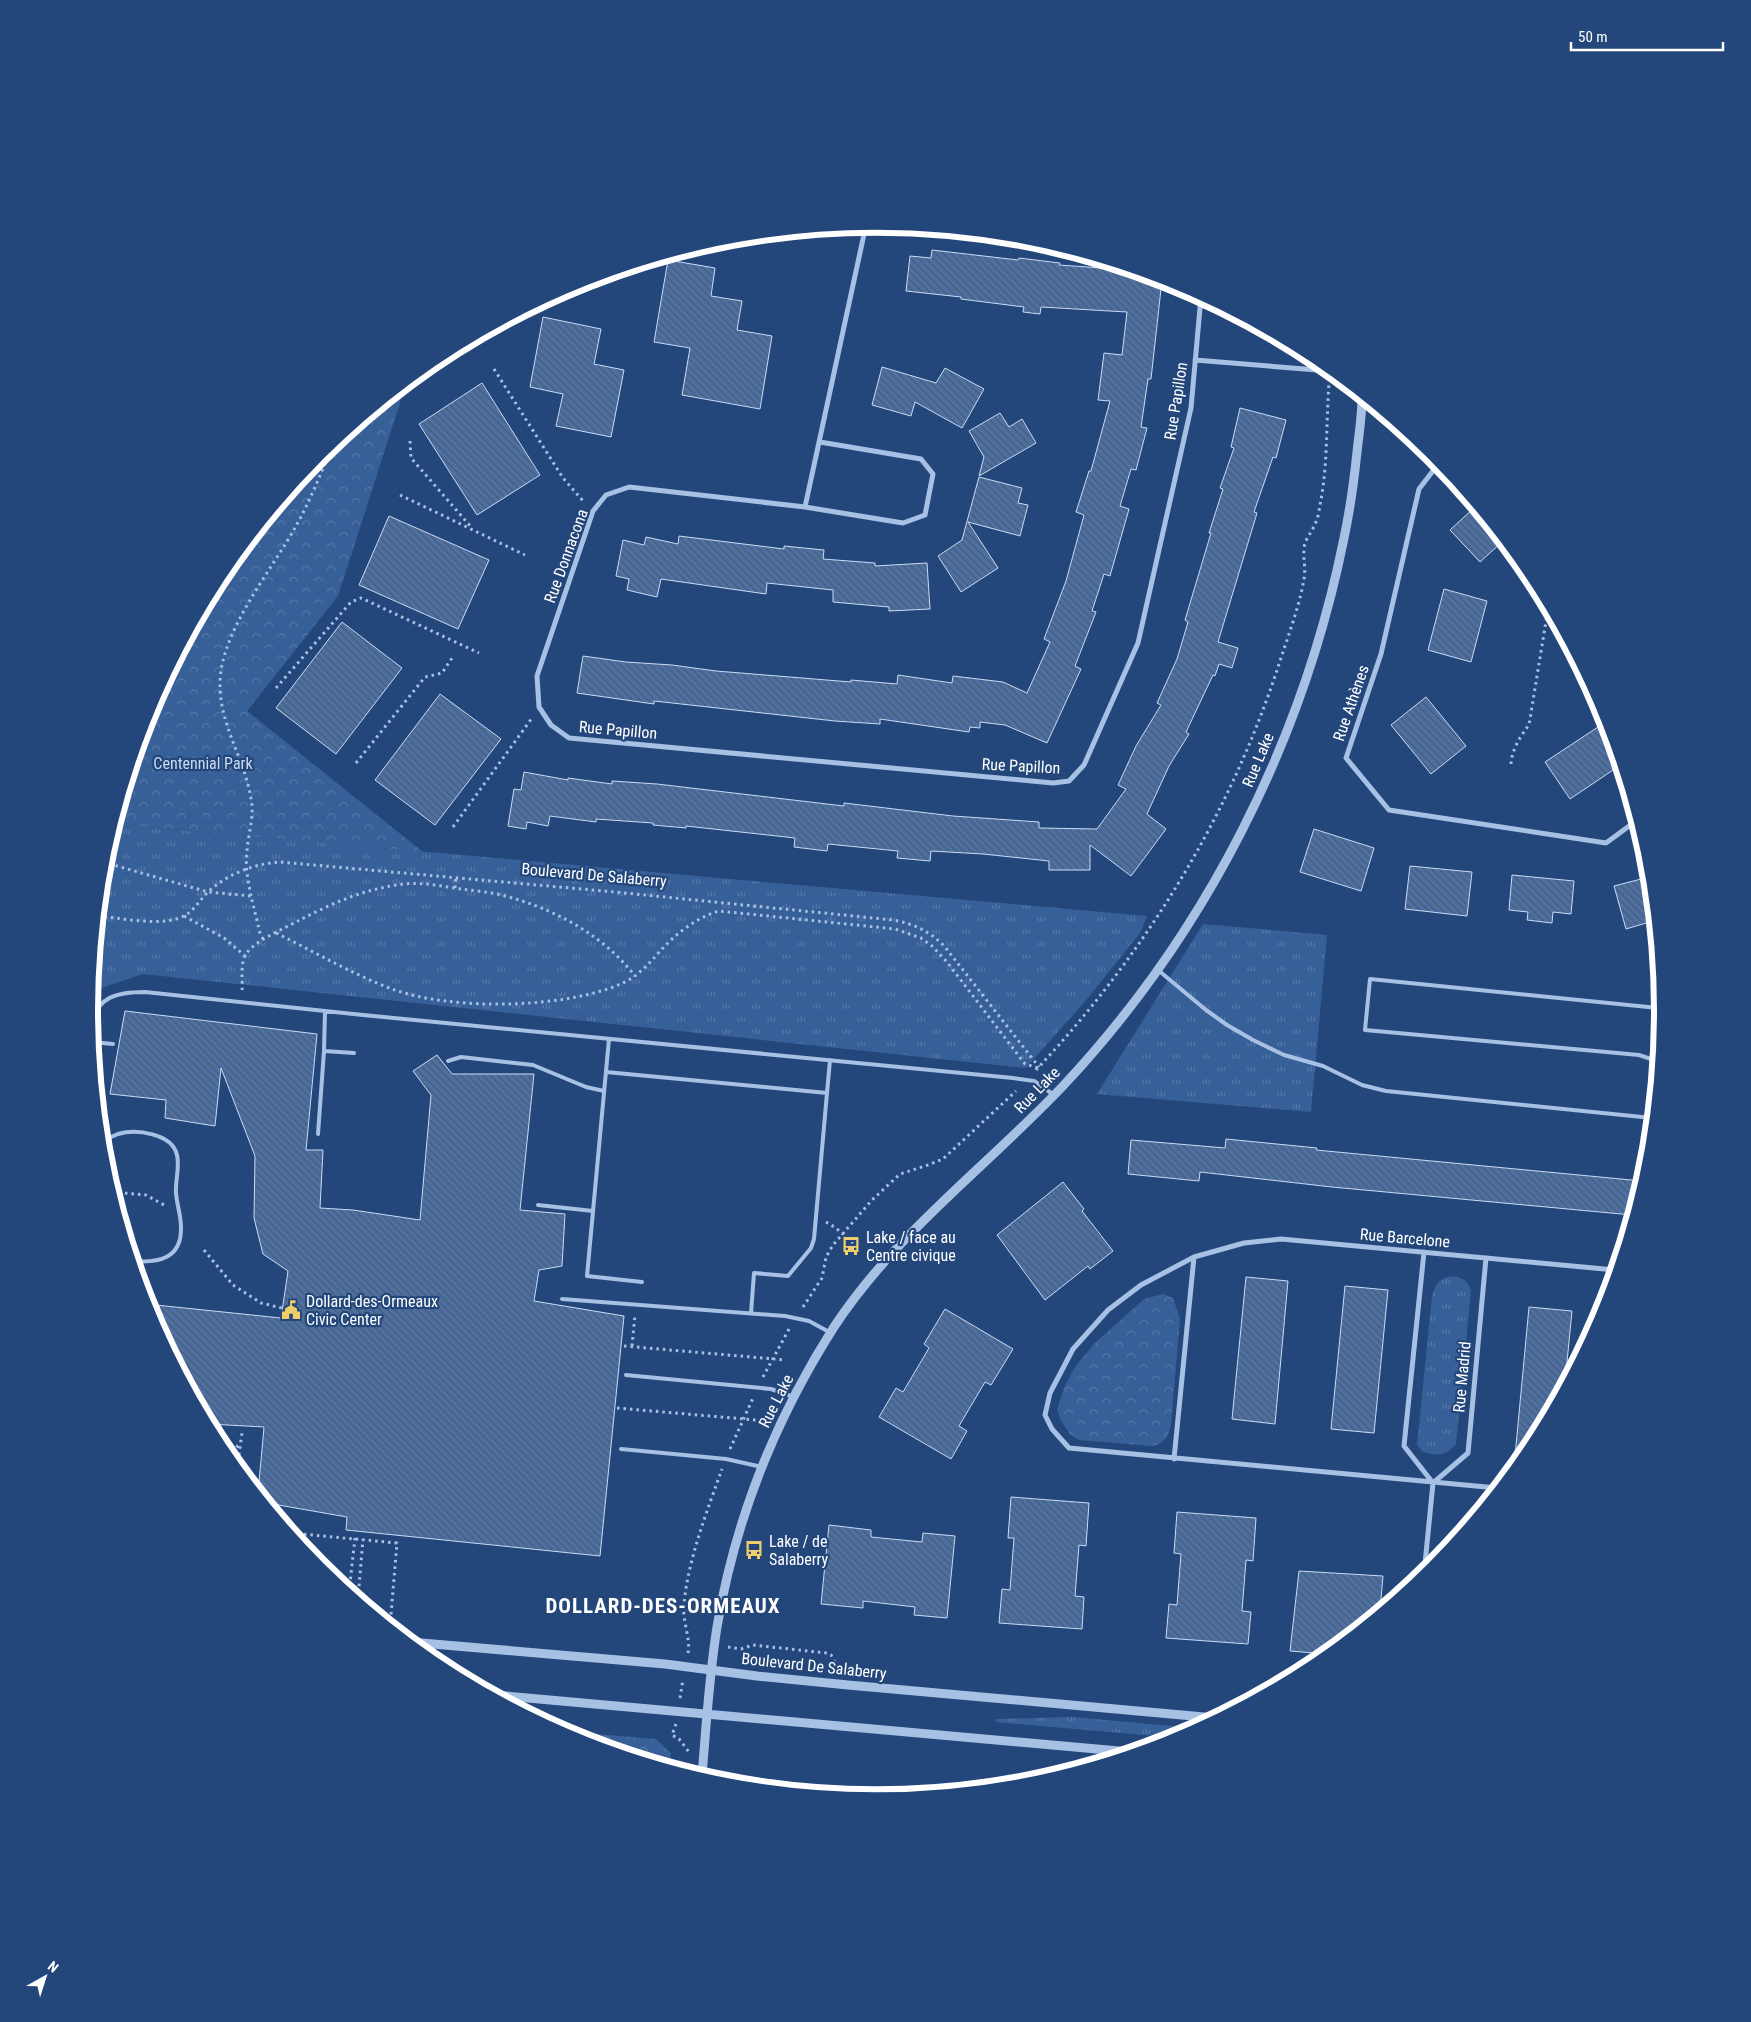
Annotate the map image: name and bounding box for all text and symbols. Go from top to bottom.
scale bar [1571,20,1724,52]
text: 50 m [1578,28,1608,46]
street label: Rue Papillon [1160,361,1192,441]
street label: Rue Donnacona [540,506,592,606]
street label: Rue Athènes [1329,663,1373,743]
street label: Rue Papillon [578,717,658,743]
street label: Rue Lake [1238,730,1278,790]
park label: Centennial Park [153,754,253,773]
street label: Rue Papillon [981,754,1061,778]
street label: Boulevard De Salaberry [521,859,668,891]
street label: Rue Lake [1010,1063,1064,1117]
street label: Rue Barcelone [1359,1225,1451,1251]
place label: Lake / face au Centre civique [866,1228,956,1265]
bus stop icon: Lake / face au Centre civique [840,1235,862,1257]
place label: Dollard-des-Ormeaux Civic Center [306,1292,438,1329]
public building icon: Dollard-des-Ormeaux Civic Center [280,1299,302,1321]
street label: Rue Madrid [1449,1341,1475,1413]
street label: Rue Lake [755,1371,797,1431]
place label: Lake / de Salaberry [769,1532,829,1569]
bus stop icon: Lake / de Salaberry [743,1539,765,1561]
district label: DOLLARD-DES-ORMEAUX [545,1594,781,1618]
street label: Boulevard De Salaberry [740,1649,888,1683]
north arrow [20,1952,70,2002]
text: N [45,1958,62,1976]

